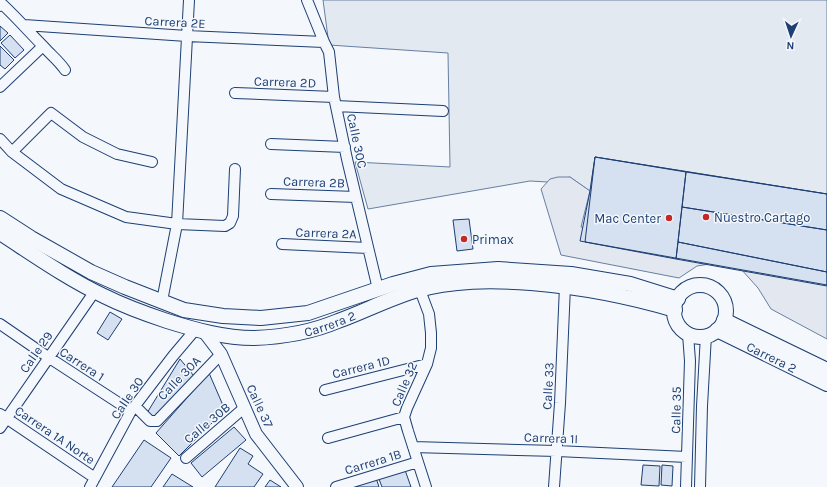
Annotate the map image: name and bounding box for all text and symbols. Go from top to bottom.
street label: Carrera 2E [144,13,206,31]
north arrow [771,16,811,56]
text: N [786,39,795,52]
street label: Carrera 2D [254,73,316,91]
street label: Calle 30C [344,112,370,170]
street label: Carrera 2B [283,173,345,191]
place label: Nuestro Cartago [714,210,810,225]
place label: Mac Center [594,211,661,226]
marker: Nuestro Cartago [701,212,711,222]
marker: Mac Center [664,213,674,223]
street label: Carrera 2A [295,224,357,242]
place label: Primax [472,232,514,247]
marker: Primax [459,234,469,244]
street label: Carrera 2 [302,307,358,339]
street label: Calle 29 [16,328,56,376]
street label: Carrera 2 [744,338,799,375]
street label: Carrera 1 [57,344,107,384]
street label: Calle 30A [154,353,204,403]
street label: Carrera 1D [331,353,391,381]
street label: Calle 32 [388,359,420,409]
street label: Calle 33 [539,362,557,410]
street label: Calle 30 [107,374,147,422]
street label: Calle 37 [243,382,277,430]
street label: Calle 35 [668,386,684,434]
street label: Calle 30B [181,399,233,447]
street label: Carrera 1A Norte [12,403,98,467]
street label: Carrera 1I [524,430,578,446]
street label: Carrera 1B [343,446,403,478]

